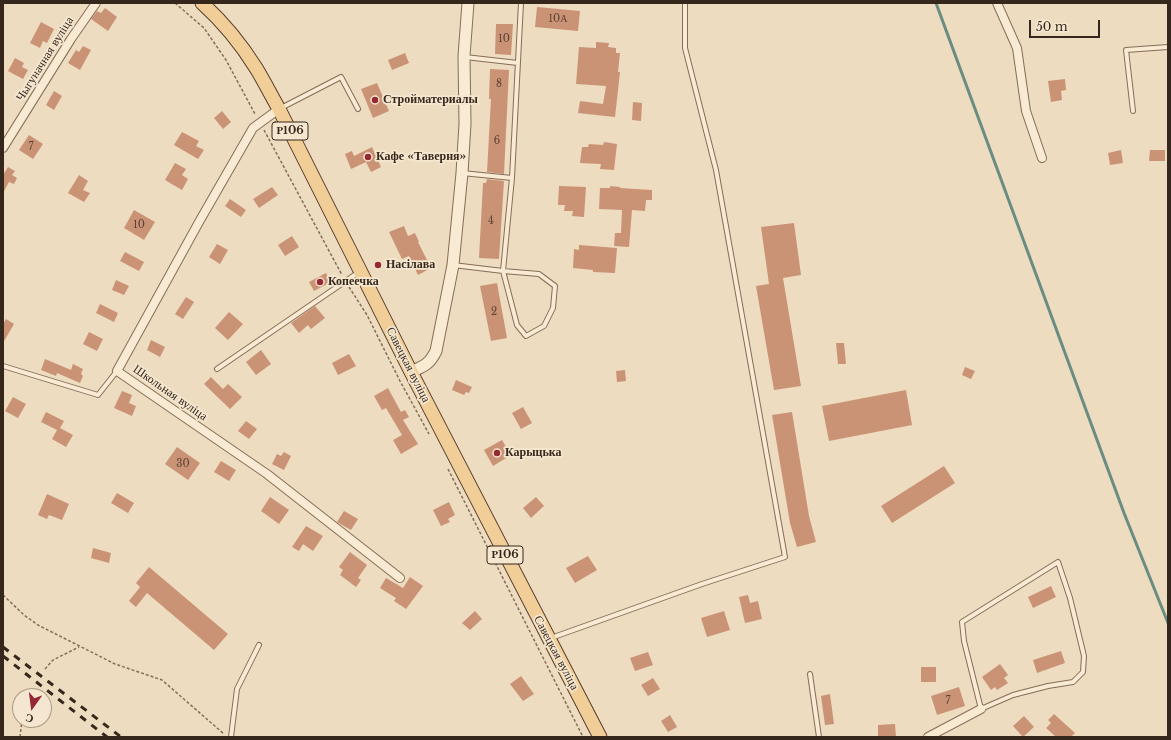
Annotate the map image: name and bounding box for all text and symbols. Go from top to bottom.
scale bar [1031,12,1102,38]
house number: 10А [549,13,567,25]
street label: Чыгуначная вуліца [13,14,77,104]
text: 50 m [1036,19,1068,34]
house number: 10 [498,33,510,45]
house number: 8 [496,78,502,90]
place label: Стройматериалы [383,93,478,107]
marker: Стройматериалы [370,95,380,105]
road number: Р106 [272,122,308,140]
house number: 6 [494,135,500,147]
house number: 7 [28,141,34,153]
place label: Кафе «Таверня» [376,150,466,164]
marker: Кафе «Таверня» [363,152,373,162]
house number: 4 [488,215,494,227]
house number: 10 [133,219,145,231]
place label: Насілава [386,258,435,272]
marker: Насілава [373,260,383,270]
place label: Копеечка [328,275,379,289]
marker: Копеечка [315,277,325,287]
house number: 2 [491,306,497,318]
street label: Савецкая вуліца [383,325,433,405]
street label: Школьная вуліца [130,362,210,424]
place label: Карыцька [505,446,562,460]
marker: Карыцька [492,448,502,458]
house number: 30 [176,458,190,470]
road number: Р106 [487,546,523,564]
street label: Савецкая вуліца [530,613,582,693]
north arrow [12,688,52,728]
house number: 7 [945,695,951,707]
text: С [24,711,35,726]

